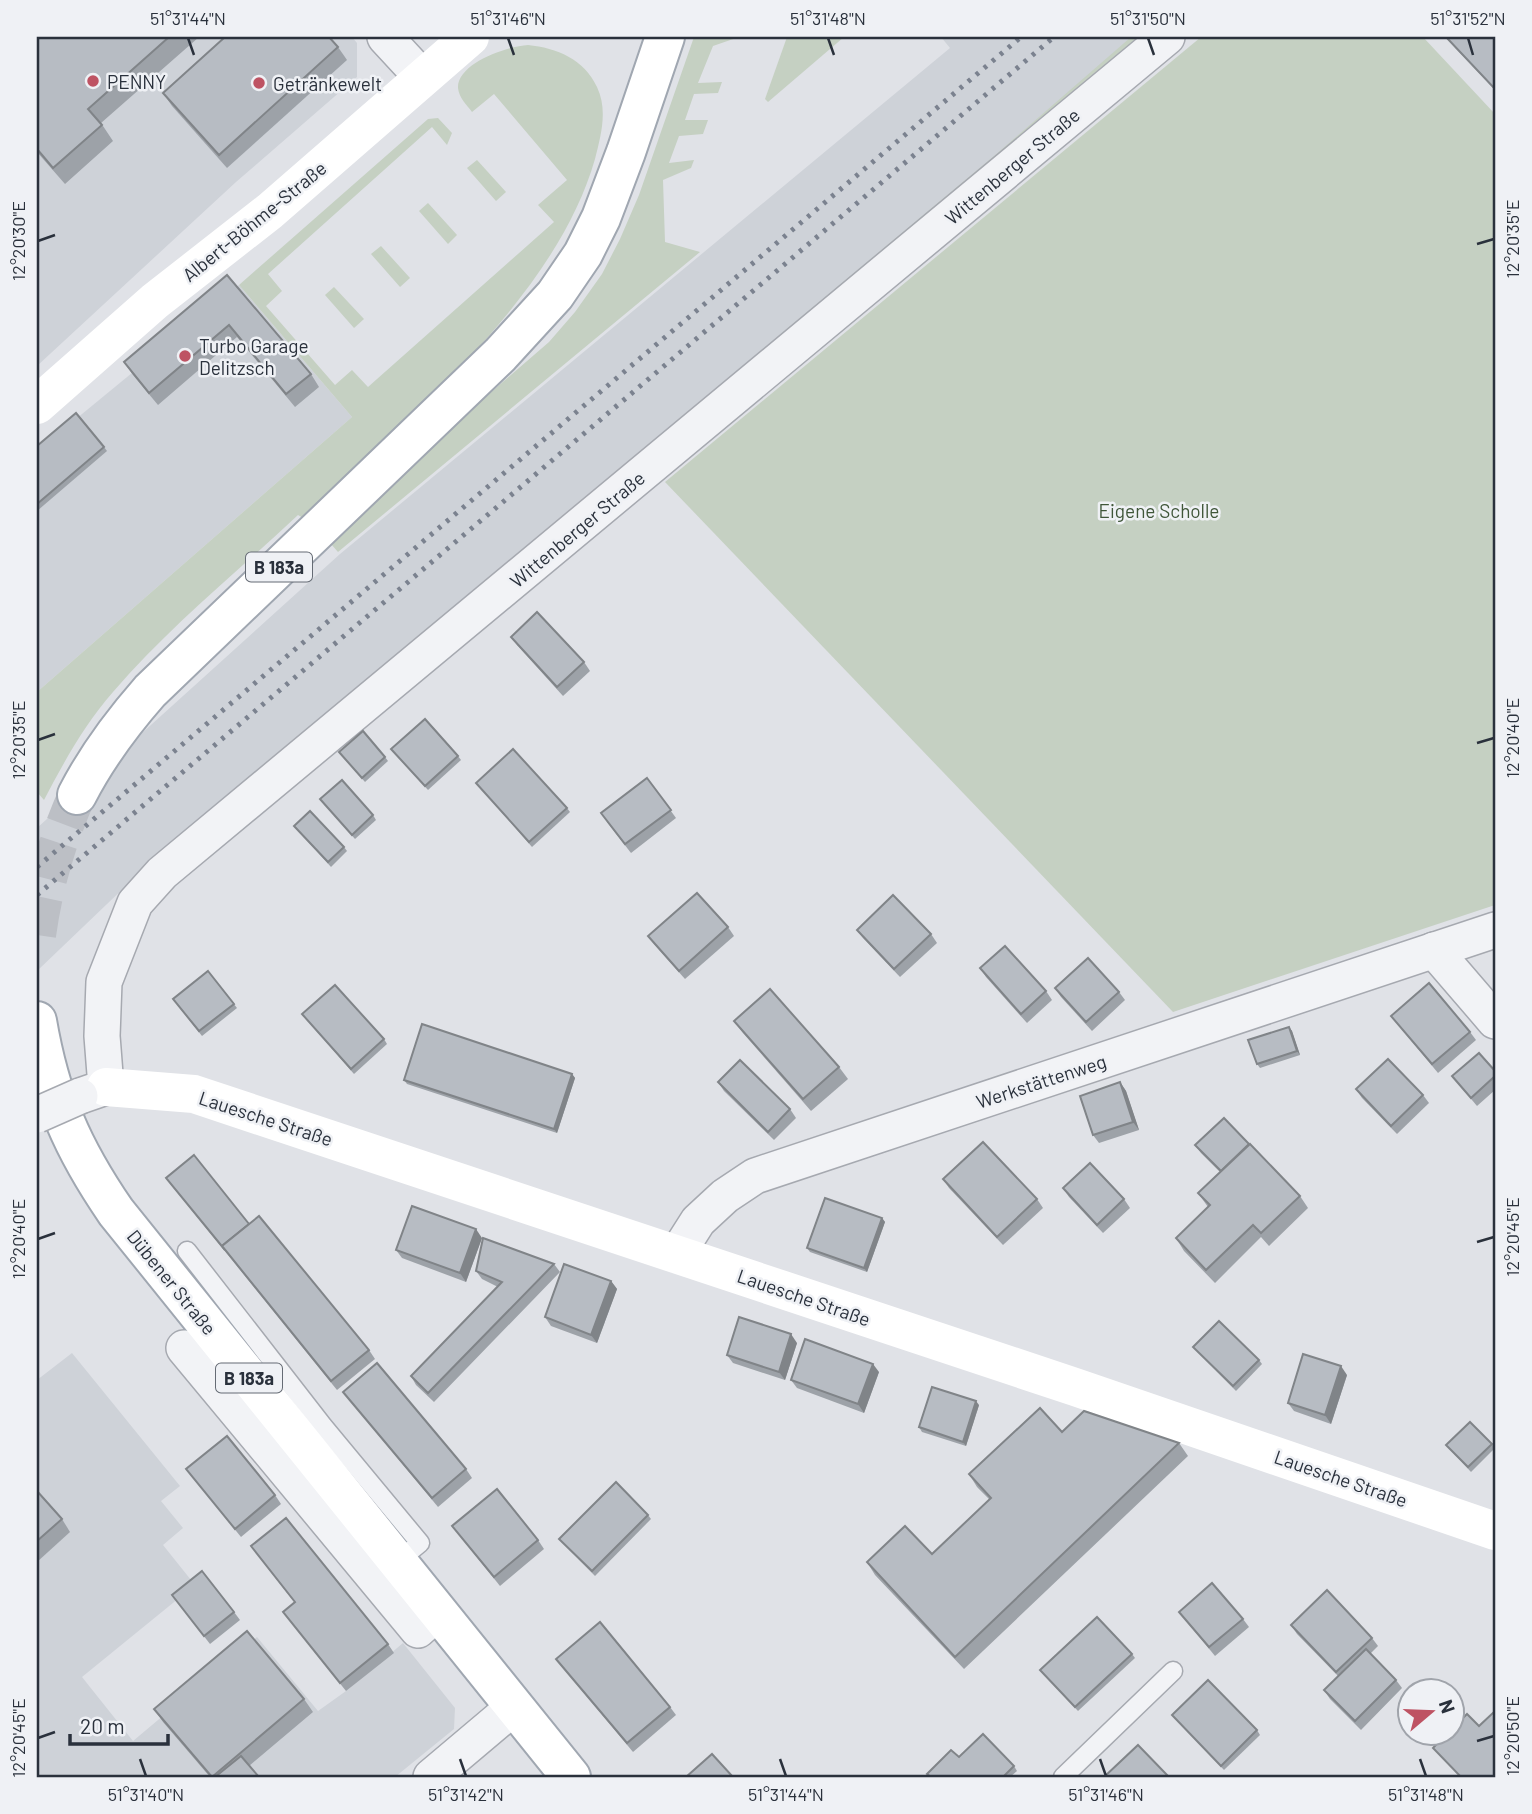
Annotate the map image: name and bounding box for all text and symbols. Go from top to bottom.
text: 51°31'44"N [150,7,226,29]
text: 51°31'46"N [470,7,546,29]
text: 51°31'48"N [790,7,866,29]
text: 51°31'50"N [1110,7,1186,29]
text: 51°31'52"N [1430,7,1506,29]
place label: PENNY [107,70,166,93]
place label: Getränkewelt [273,72,382,95]
marker: PENNY [85,73,101,89]
marker: Getränkewelt [251,75,267,91]
street label: Wittenberger Straße [940,103,1084,229]
street label: Albert-Böhme-Straße [177,156,331,286]
text: 12°20'35"E [1501,199,1523,279]
text: 12°20'30"E [7,201,29,281]
place label: Turbo Garage Delitzsch [199,334,309,379]
marker: Turbo Garage Delitzsch [177,348,193,364]
street label: Wittenberger Straße [505,466,649,592]
park label: Eigene Scholle [1099,499,1219,522]
road number: B 183a [246,552,312,582]
text: 12°20'40"E [1501,698,1523,778]
text: 12°20'35"E [7,700,29,780]
street label: Werkstättenweg [973,1049,1109,1113]
street label: Lauesche Straße [196,1086,336,1150]
text: 12°20'45"E [1501,1197,1523,1277]
text: 12°20'40"E [7,1199,29,1279]
street label: Dübener Straße [123,1225,221,1339]
street label: Lauesche Straße [735,1263,873,1331]
road number: B 183a [216,1364,282,1392]
street label: Lauesche Straße [1272,1444,1410,1512]
north arrow [1396,1678,1466,1748]
text: 12°20'50"E [1501,1696,1523,1776]
text: N [1435,1697,1460,1716]
text: 12°20'45"E [7,1698,29,1778]
scale bar [70,1702,168,1746]
text: 20 m [80,1713,125,1738]
text: 51°31'40"N [108,1783,184,1805]
text: 51°31'42"N [428,1783,504,1805]
text: 51°31'44"N [748,1783,824,1805]
text: 51°31'46"N [1068,1783,1144,1805]
text: 51°31'48"N [1388,1783,1464,1805]

